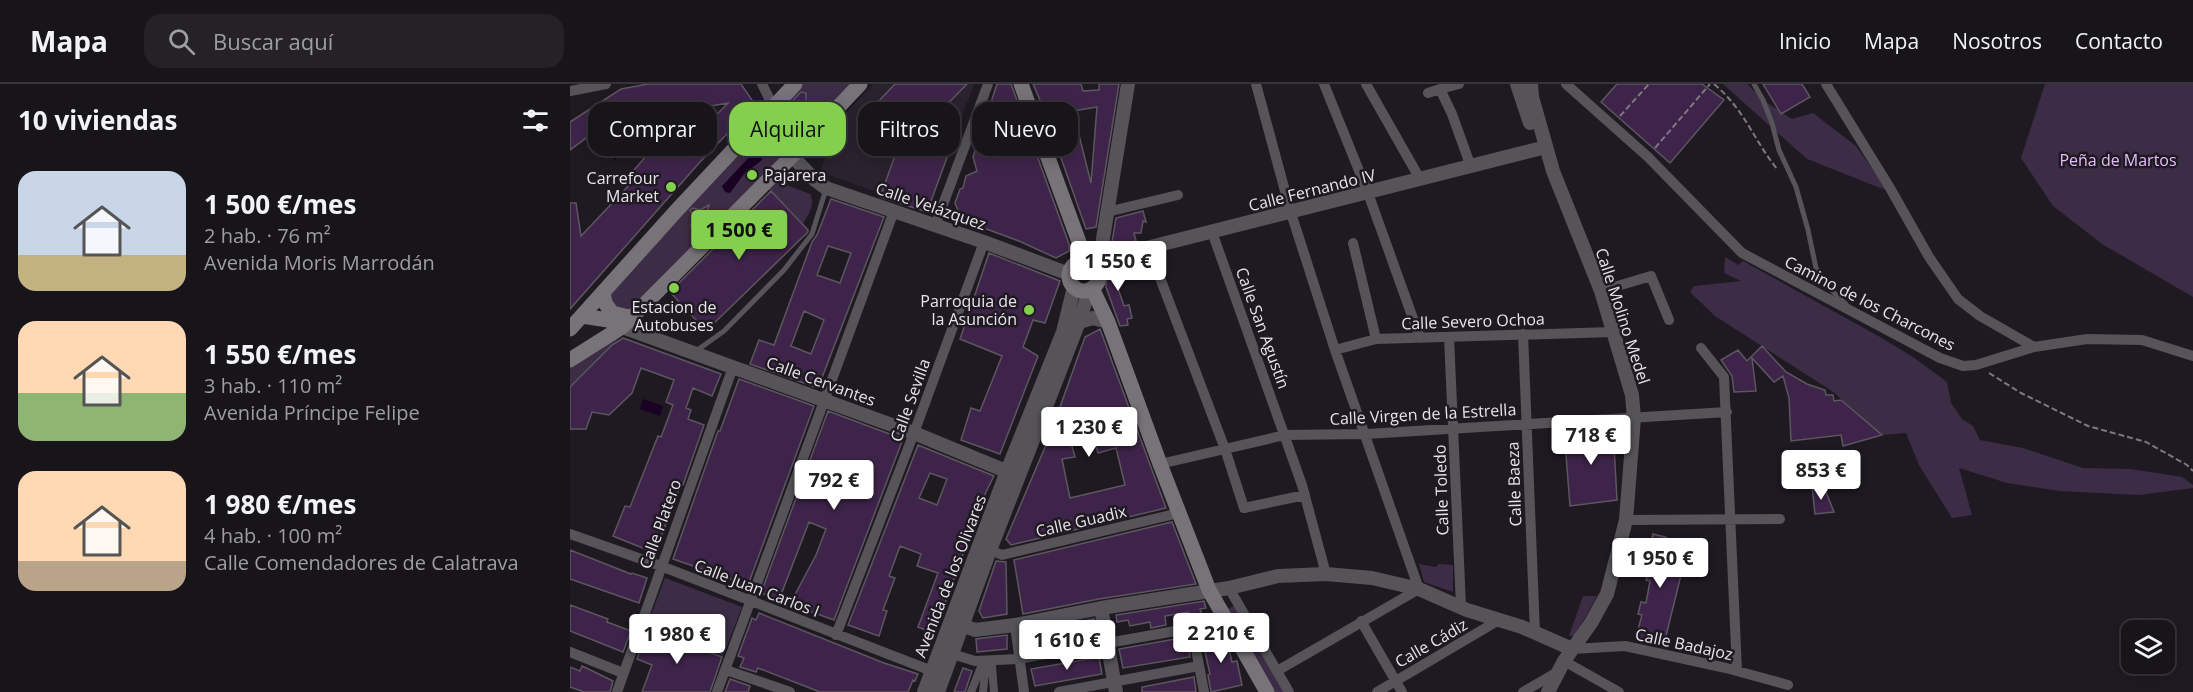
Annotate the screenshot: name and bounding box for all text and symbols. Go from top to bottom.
search box [144,14,564,68]
text: Mapa [30,22,108,60]
icon: search [165,25,198,58]
text: Buscar aquí [213,26,333,56]
text: Inicio [1779,27,1831,55]
text: Mapa [1864,27,1919,55]
text: Nosotros [1952,27,2042,55]
text: Contacto [2075,27,2163,55]
text: 10 viviendas [18,102,177,138]
chip: Comprar [588,102,717,156]
chip: Alquilar [729,102,846,156]
chip: Filtros [858,102,960,156]
chip: Nuevo [972,102,1078,156]
icon: filters [519,104,552,137]
park label: Peña de Martos [2059,149,2177,171]
street label: Calle Fernando IV [1246,163,1378,216]
place label: Pajarera [764,164,826,186]
place label: Carrefour Market [587,167,659,207]
marker: Pajarera [745,168,759,182]
street label: Calle Velázquez [873,177,989,235]
marker: Carrefour Market [664,180,678,194]
text: 1 500 €/mes [204,186,356,222]
icon: home [66,195,138,267]
pin: 1 500 € [684,210,794,261]
text: 1 500 € [705,216,773,243]
text: 2 hab. · 76 m² [204,222,331,249]
pin: 1 550 € [1063,241,1173,292]
street label: Calle Molino Medel [1591,245,1655,387]
text: 1 550 € [1084,247,1152,274]
text: Avenida Moris Marrodán [204,249,435,276]
street label: Camino de los Charcones [1781,250,1959,356]
street label: Calle San Agustín [1231,264,1295,392]
marker: Estacion de Autobuses [667,281,681,295]
place label: Parroquia de la Asunción [920,290,1017,330]
place label: Estacion de Autobuses [631,296,717,336]
marker: Parroquia de la Asunción [1022,303,1036,317]
street label: Calle Severo Ochoa [1401,307,1545,335]
text: 1 550 €/mes [204,336,356,372]
icon: home [66,345,138,417]
street label: Calle Cervantes [763,351,879,411]
street label: Calle Sevilla [885,355,935,445]
text: 3 hab. · 110 m² [204,372,342,399]
street label: Calle Virgen de la Estrella [1329,398,1517,430]
text: Avenida Príncipe Felipe [204,399,420,426]
pin: 1 230 € [1034,407,1144,458]
text: 1 230 € [1055,413,1123,440]
pin: 718 € [1549,415,1633,466]
text: 718 € [1566,421,1616,448]
street label: Calle Baeza [1502,441,1526,527]
street label: Calle Toledo [1428,444,1454,536]
pin: 853 € [1779,450,1863,501]
text: 853 € [1796,456,1846,483]
pin: 792 € [792,460,876,511]
text: 792 € [809,466,859,493]
street label: Calle Platero [634,476,686,572]
text: 1 980 €/mes [204,486,356,522]
street label: Avenida de los Olivares [909,491,991,661]
icon: home [66,495,138,567]
street label: Calle Guadix [1033,500,1129,542]
text: 4 hab. · 100 m² [204,522,342,549]
pin: 1 950 € [1605,538,1715,589]
text: 1 950 € [1626,544,1694,571]
text: Calle Comendadores de Calatrava [204,549,519,576]
street label: Calle Juan Carlos I [691,554,823,622]
pin: 2 210 € [1166,613,1276,664]
street label: Calle Cádiz [1391,613,1471,673]
pin: 1 980 € [622,614,732,665]
text: 2 210 € [1187,619,1255,646]
text: 1 980 € [643,620,711,647]
pin: 1 610 € [1012,620,1122,671]
map controls [2121,620,2175,674]
button: layers [2121,620,2175,674]
street label: Calle Badajoz [1633,623,1735,665]
text: 1 610 € [1033,626,1101,653]

